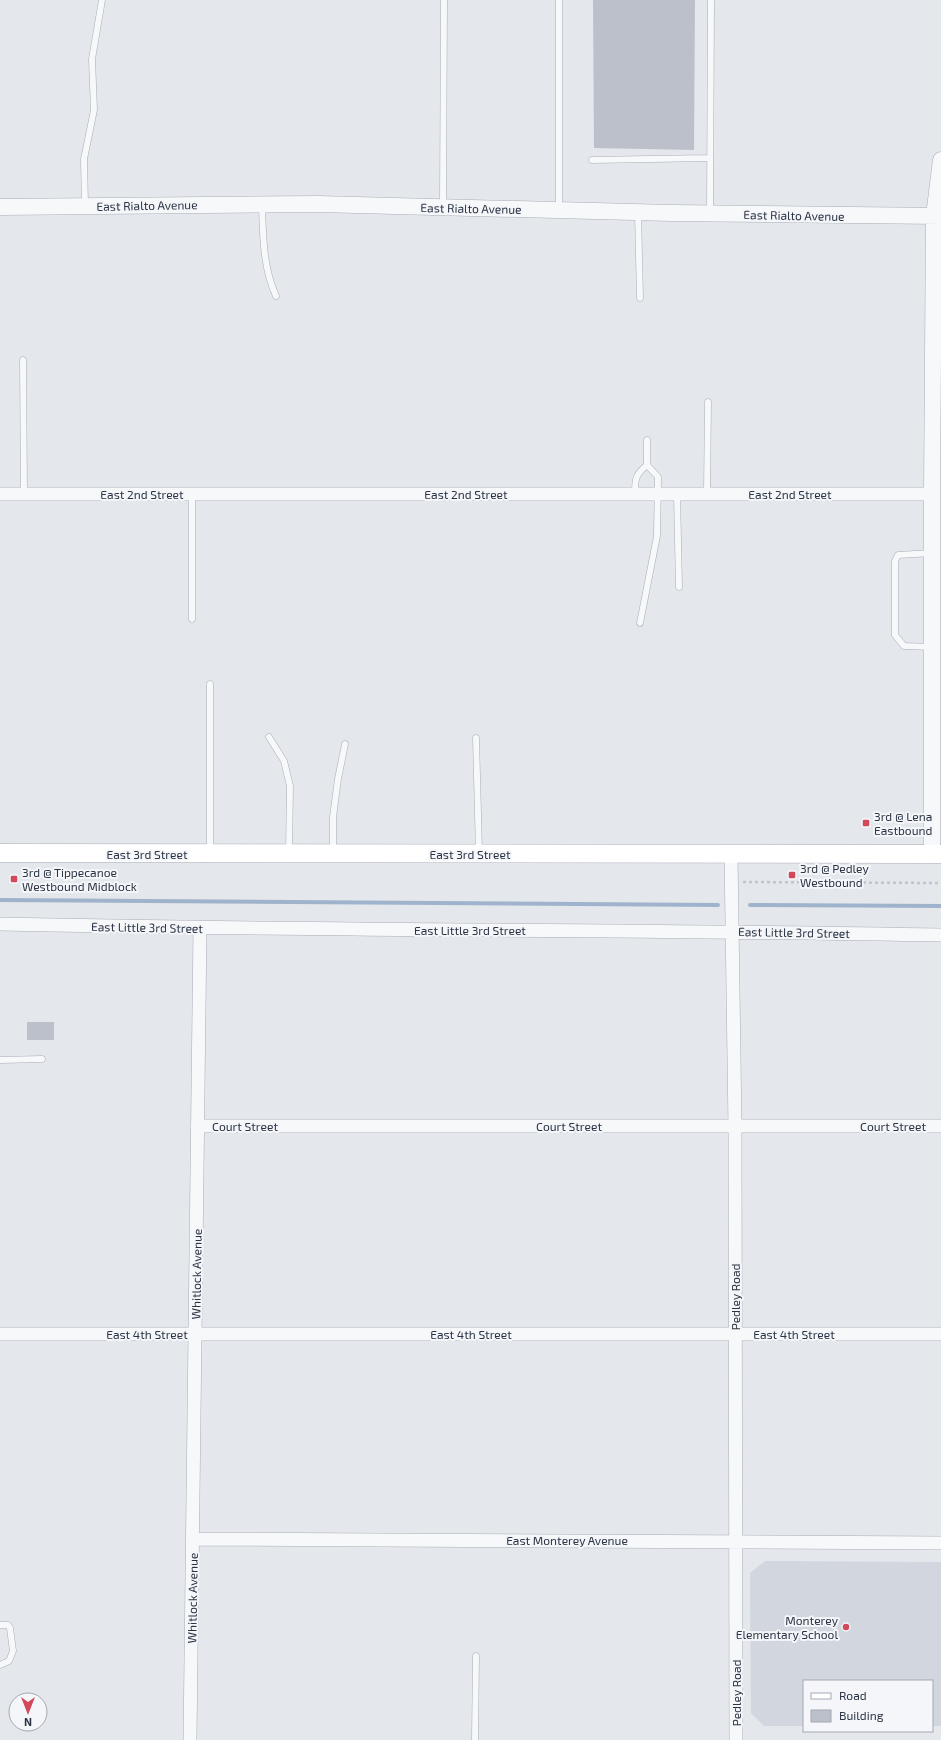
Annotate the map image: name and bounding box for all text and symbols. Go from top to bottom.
street label: East Rialto Avenue [96,197,198,213]
street label: East Rialto Avenue [420,200,522,216]
street label: East Rialto Avenue [743,207,845,223]
street label: East 2nd Street [100,487,184,501]
street label: East 2nd Street [424,487,508,501]
street label: East 2nd Street [748,487,832,501]
place label: 3rd @ Lena Eastbound [874,809,932,837]
marker: 3rd @ Lena Eastbound [861,818,871,828]
street label: East 3rd Street [107,847,188,861]
street label: East 3rd Street [430,847,511,861]
place label: 3rd @ Pedley Westbound [800,861,870,889]
place label: 3rd @ Tippecanoe Westbound Midblock [22,865,137,893]
marker: 3rd @ Pedley Westbound [787,870,797,880]
marker: 3rd @ Tippecanoe Westbound Midblock [9,874,19,884]
street label: East Little 3rd Street [91,919,203,935]
street label: East Little 3rd Street [414,923,526,937]
street label: East Little 3rd Street [738,924,850,940]
street label: Court Street [212,1119,278,1133]
street label: Court Street [536,1119,602,1133]
street label: Court Street [860,1119,926,1133]
street label: Whitlock Avenue [188,1229,204,1319]
street label: Pedley Road [728,1264,742,1330]
street label: East 4th Street [106,1327,188,1341]
street label: East 4th Street [430,1327,512,1341]
street label: East 4th Street [753,1327,835,1341]
street label: East Monterey Avenue [506,1533,628,1547]
street label: Whitlock Avenue [184,1553,200,1643]
place label: Monterey Elementary School [736,1613,839,1641]
marker: Monterey Elementary School [841,1622,851,1632]
street label: Pedley Road [729,1660,743,1726]
legend [803,1680,933,1732]
text: Road [839,1688,867,1702]
north arrow [8,1692,48,1732]
text: Building [839,1708,884,1722]
text: N [24,1716,32,1729]

